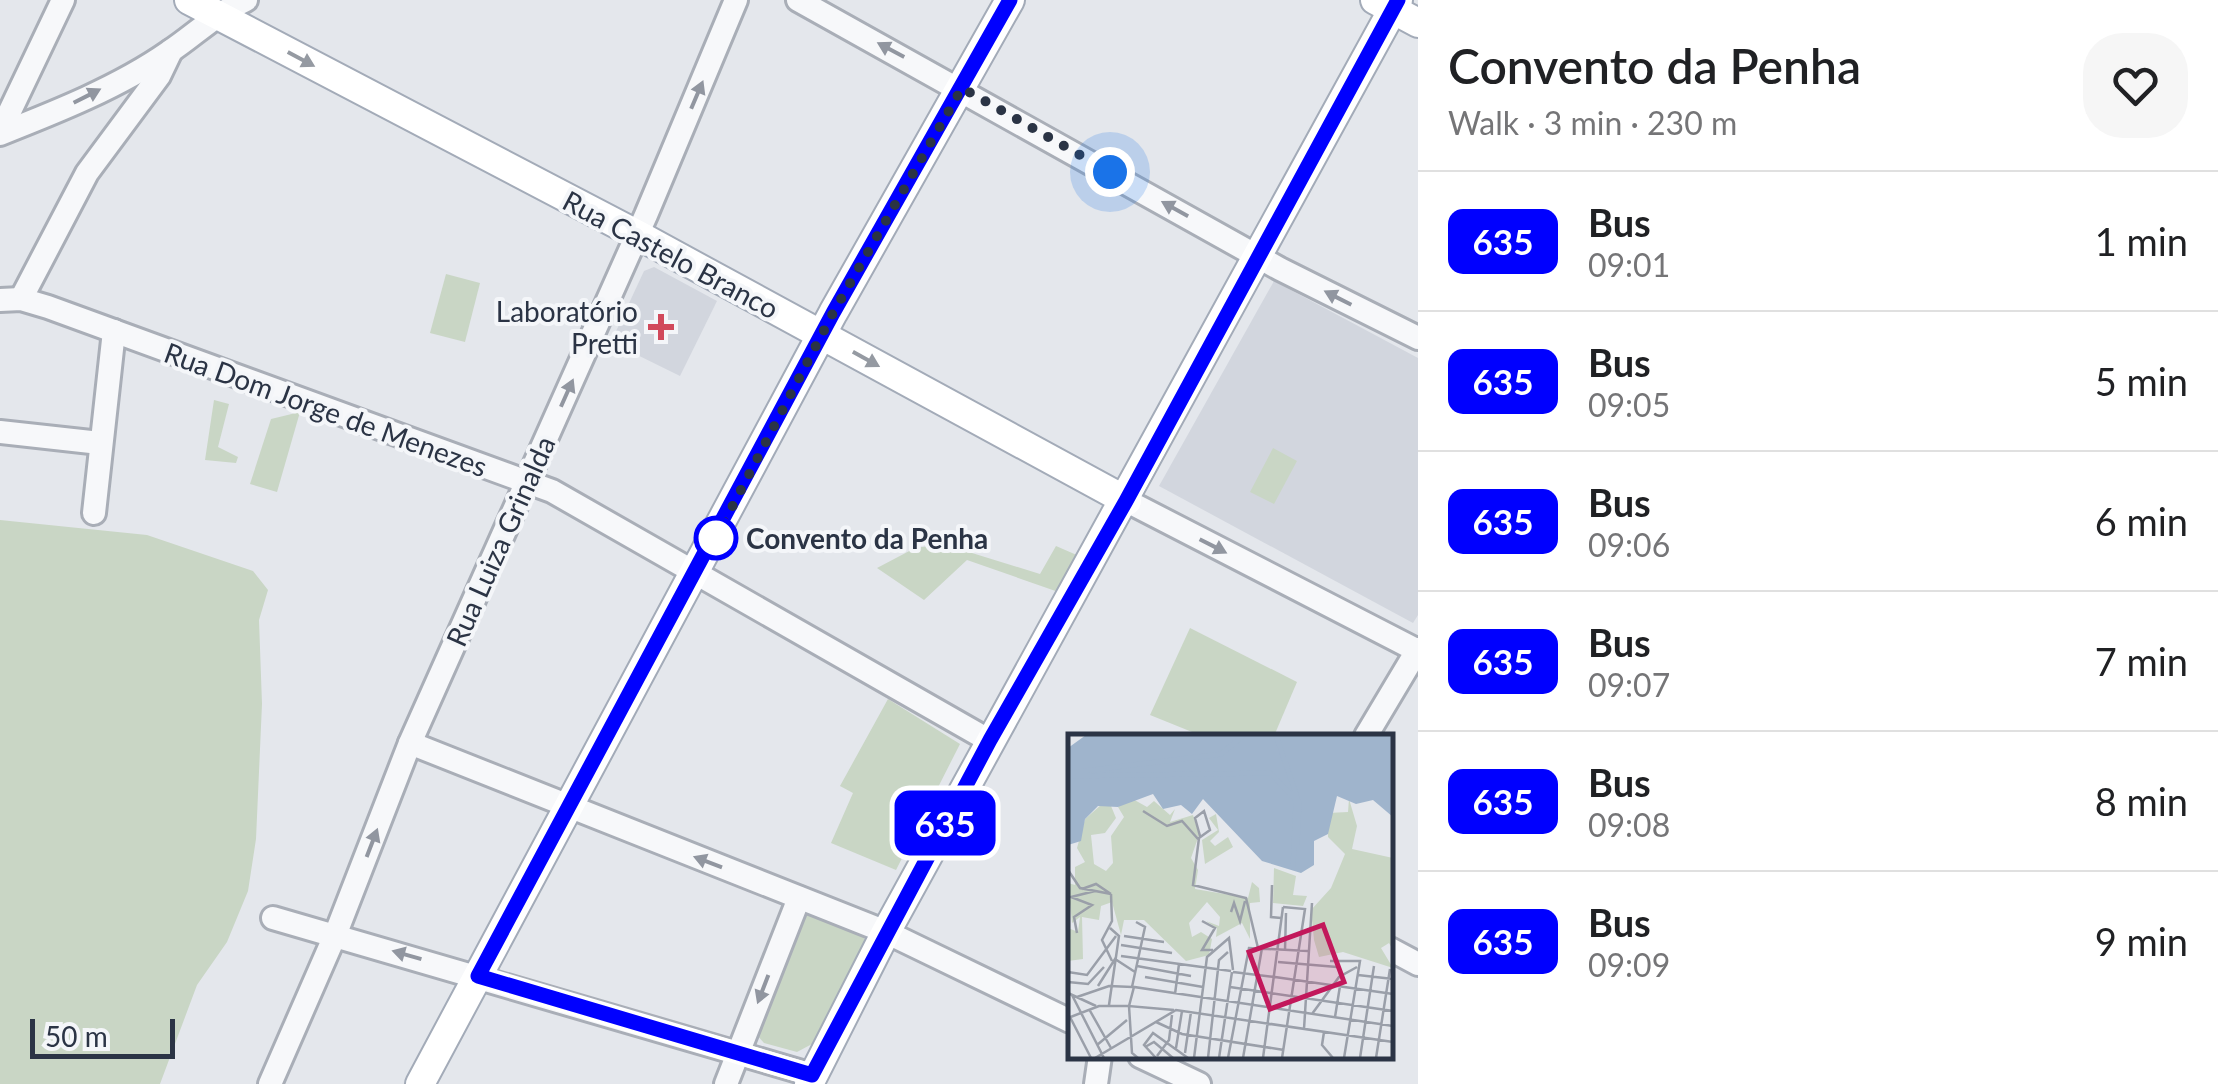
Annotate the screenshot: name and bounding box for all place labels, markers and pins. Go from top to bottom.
place label: Laboratório Pretti [496,294,638,360]
marker: Laboratório Pretti [648,314,674,340]
marker: Convento da Penha [695,517,737,559]
place label: Convento da Penha [746,521,988,555]

